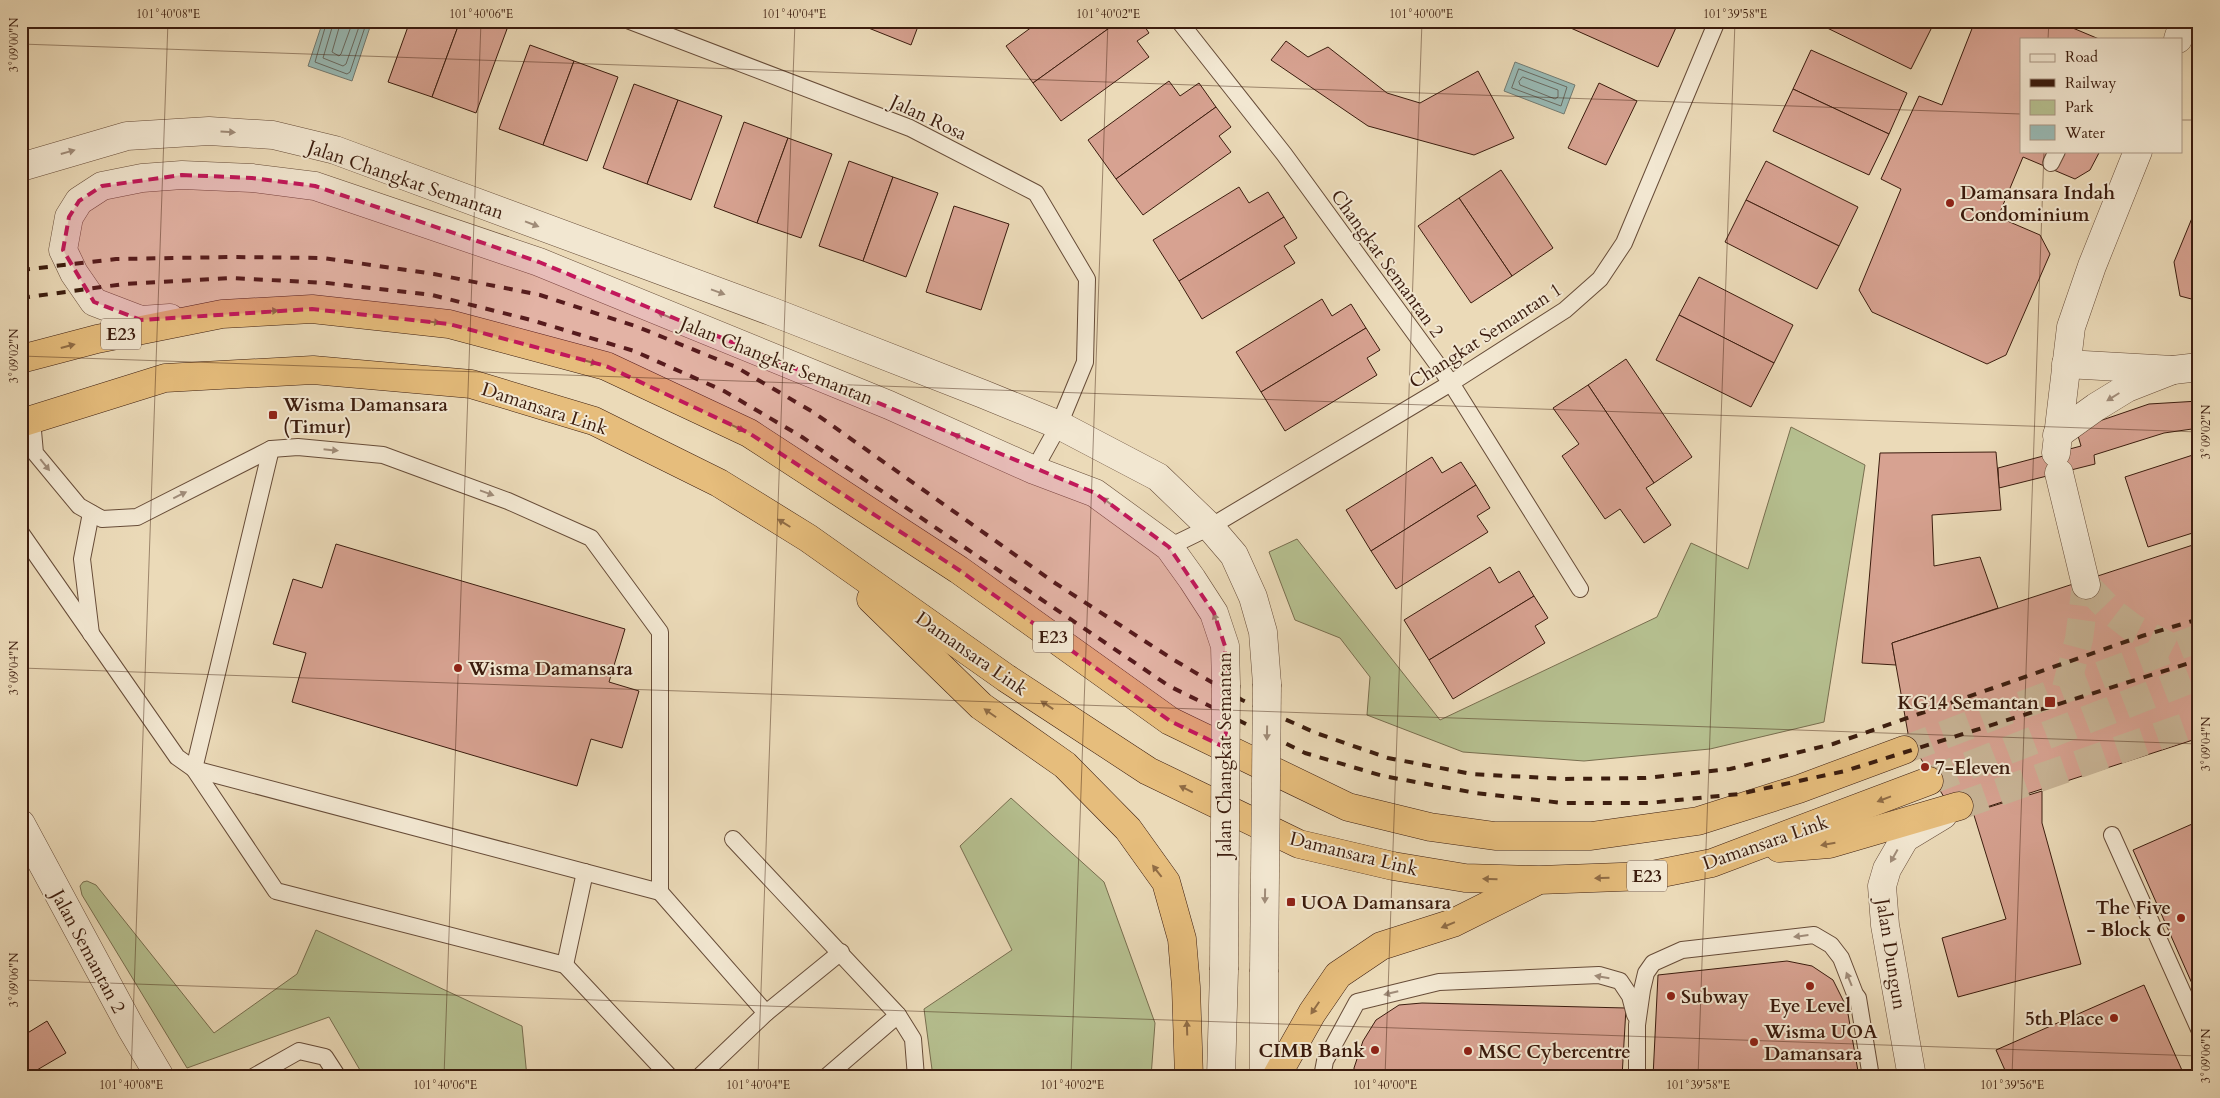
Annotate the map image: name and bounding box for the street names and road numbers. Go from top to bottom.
street label: Jalan Rosa [883,88,971,147]
street label: Jalan Changkat Semantan [301,133,507,226]
street label: Changkat Semantan 2 [1325,184,1450,343]
street label: Changkat Semantan 1 [1404,277,1567,395]
street label: Jalan Changkat Semantan [674,309,877,412]
road number: E23 [101,318,141,349]
street label: Damansara Link [478,376,612,442]
street label: Damansara Link [910,606,1033,703]
road number: E23 [1033,622,1073,652]
street label: Jalan Changkat Semantan [1212,652,1238,861]
street label: Damansara Link [1699,809,1832,877]
street label: Damansara Link [1287,825,1421,883]
road number: E23 [1627,860,1667,891]
street label: Jalan Semantan 2 [43,882,132,1018]
street label: Jalan Dungun [1869,894,1913,1012]

